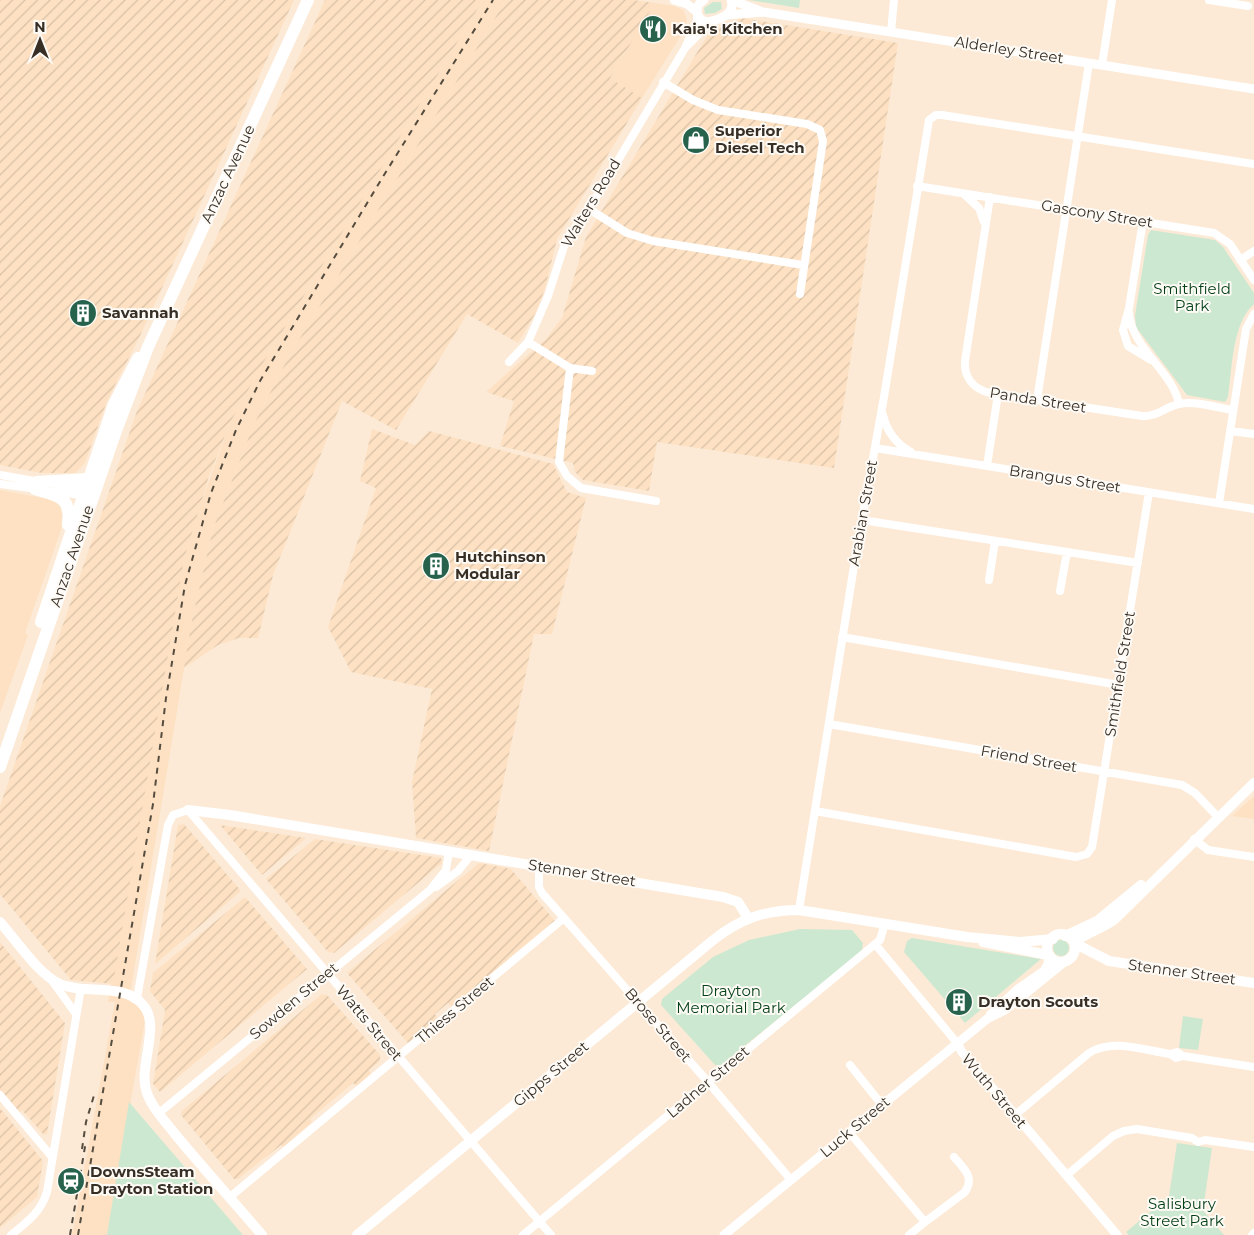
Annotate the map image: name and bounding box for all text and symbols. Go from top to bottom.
restaurant icon: Kaia's Kitchen [638,14,668,44]
north arrow [15,15,65,65]
text: N [34,18,46,36]
place label: Kaia's Kitchen [672,19,783,38]
street label: Alderley Street [953,31,1065,68]
place label: Superior Diesel Tech [715,121,805,157]
street label: Anzac Avenue [196,122,259,226]
shop icon: Superior Diesel Tech [681,125,711,155]
street label: Walters Road [557,155,624,250]
street label: Gascony Street [1040,195,1154,232]
park label: Smithfield Park [1153,279,1231,315]
building icon: Savannah [68,298,98,328]
place label: Savannah [102,303,179,322]
street label: Panda Street [988,382,1088,417]
street label: Arabian Street [844,458,881,567]
street label: Brangus Street [1008,460,1122,497]
street label: Anzac Avenue [45,502,98,609]
place label: Hutchinson Modular [455,547,546,583]
building icon: Hutchinson Modular [421,551,451,581]
street label: Smithfield Street [1100,610,1139,738]
street label: Friend Street [979,741,1079,776]
street label: Stenner Street [527,855,637,890]
street label: Stenner Street [1127,955,1237,988]
street label: Sowden Street [245,958,342,1043]
street label: Thiess Street [412,972,497,1048]
street label: Watts Street [332,981,407,1065]
park label: Drayton Memorial Park [676,981,786,1017]
street label: Brose Street [621,984,696,1066]
building icon: Drayton Scouts [944,987,974,1017]
place label: Drayton Scouts [978,992,1098,1011]
street label: Gipps Street [509,1037,592,1111]
street label: Ladner Street [662,1041,753,1122]
street label: Wuth Street [958,1049,1031,1132]
street label: Luck Street [816,1092,893,1161]
place label: DownsSteam Drayton Station [90,1162,213,1198]
station icon: DownsSteam Drayton Station [56,1166,86,1196]
park label: Salisbury Street Park [1140,1194,1224,1230]

